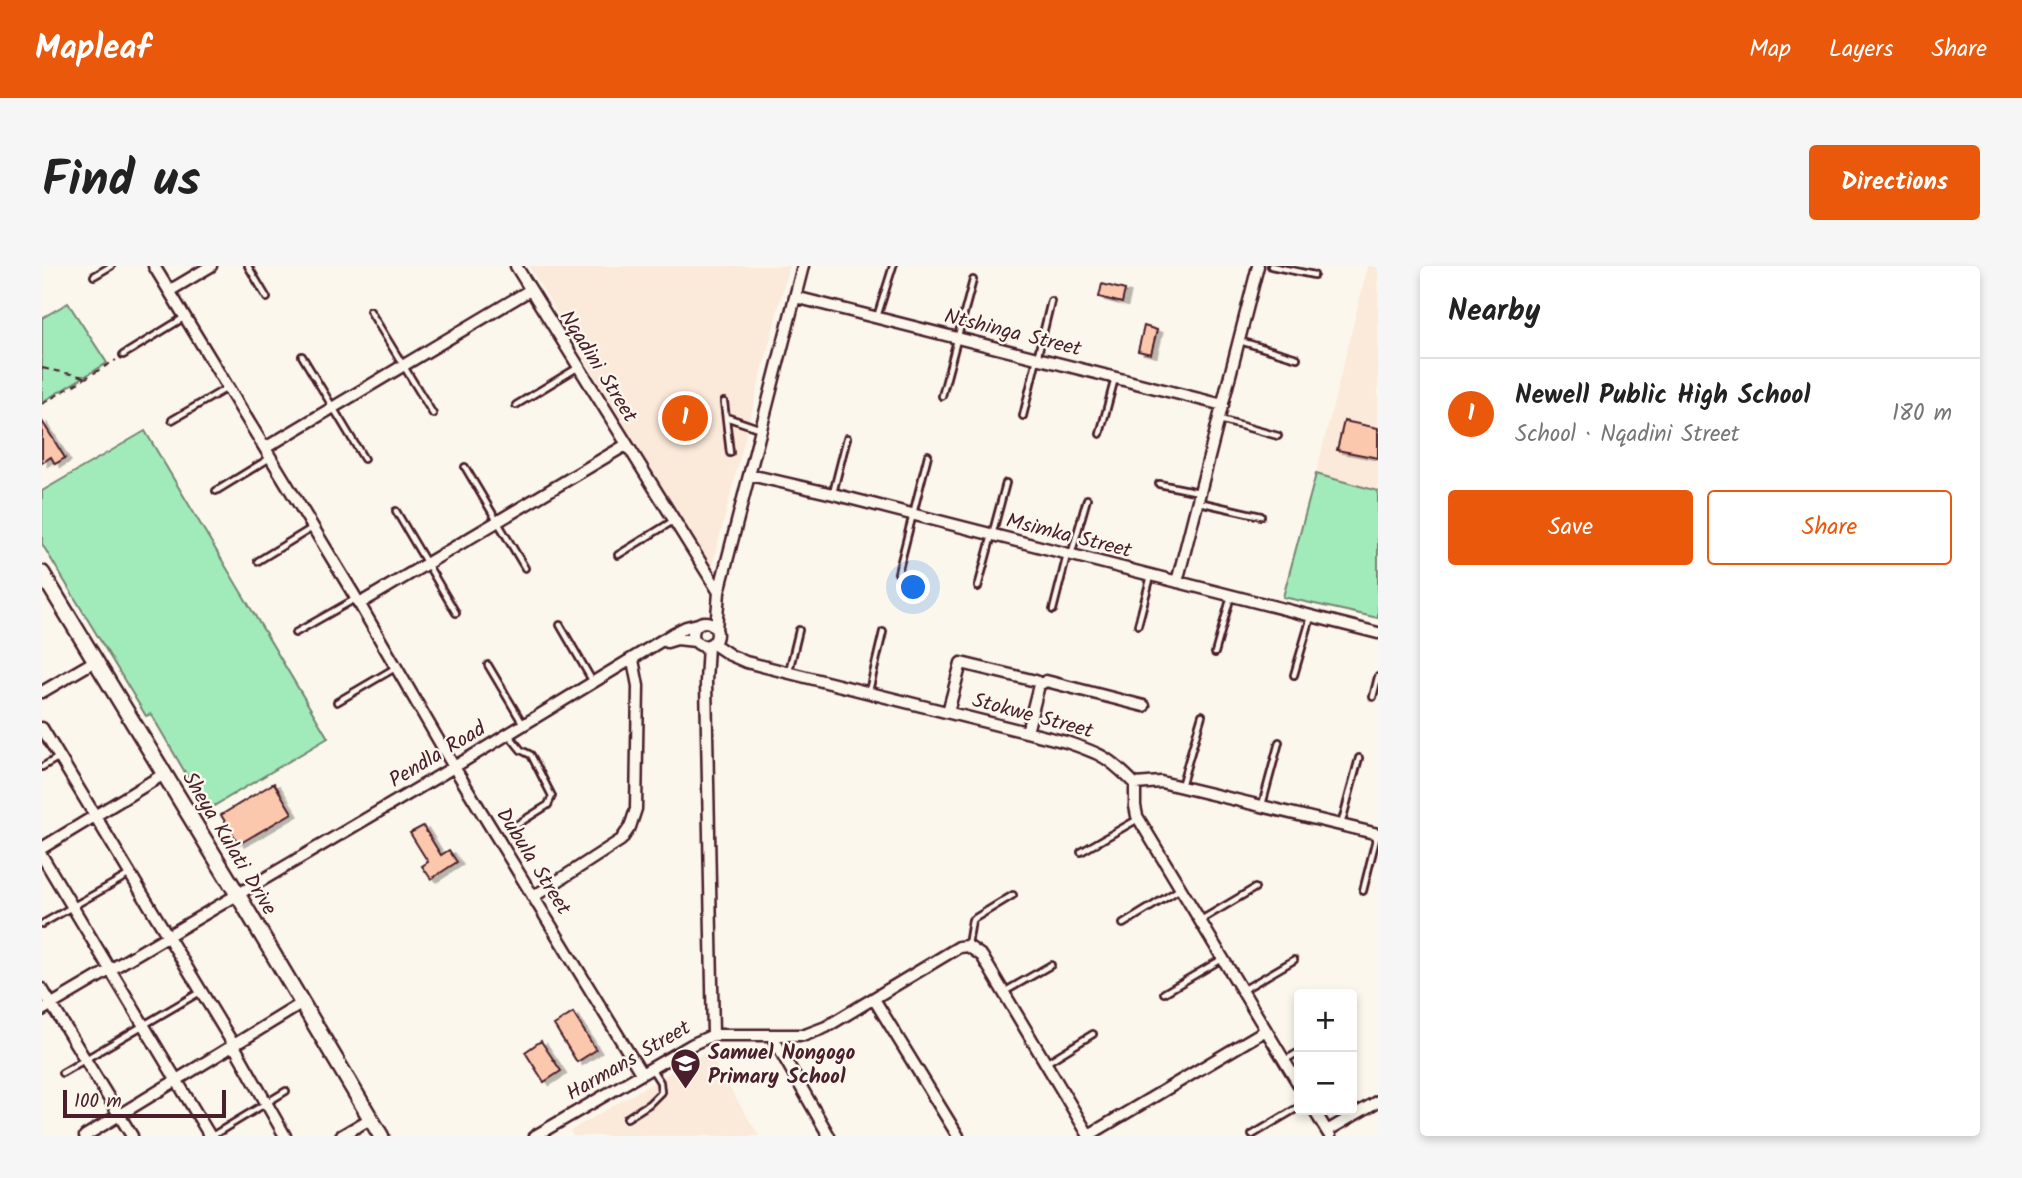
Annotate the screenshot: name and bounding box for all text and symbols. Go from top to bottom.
text: Mapleaf [35,23,151,76]
text: Map [1749,30,1791,69]
text: Layers [1829,30,1893,69]
text: Share [1931,30,1987,69]
text: Find us [42,143,200,221]
button: Directions [1809,145,1980,220]
text: Nearby [1448,288,1540,336]
street label: Ntshinga Street [941,300,1086,367]
street label: Nqadini Street [550,304,646,430]
text: Newell Public High School [1515,375,1810,417]
pin: 1 [662,392,708,444]
text: 1 [1468,396,1474,432]
text: 180 m [1892,396,1952,432]
text: School · Nqadini Street [1515,417,1740,453]
button: Save [1448,490,1693,565]
button: Share [1707,490,1952,565]
street label: Msimka Street [1002,505,1136,568]
your location [896,570,930,604]
street label: Stokwe Street [968,684,1098,749]
street label: Pendla Road [383,713,493,797]
street label: Sheya Kulati Drive [173,765,285,923]
street label: Dubula Street [487,802,579,923]
map controls [1294,989,1357,1115]
button: + [1294,989,1357,1052]
street label: Harmans Street [560,1012,698,1110]
place label: Samuel Nongogo Primary School [708,1037,856,1094]
school or university icon: Samuel Nongogo Primary School [668,1047,702,1091]
button: − [1294,1052,1357,1115]
scale bar [63,1087,226,1119]
text: 100 m [74,1087,122,1117]

